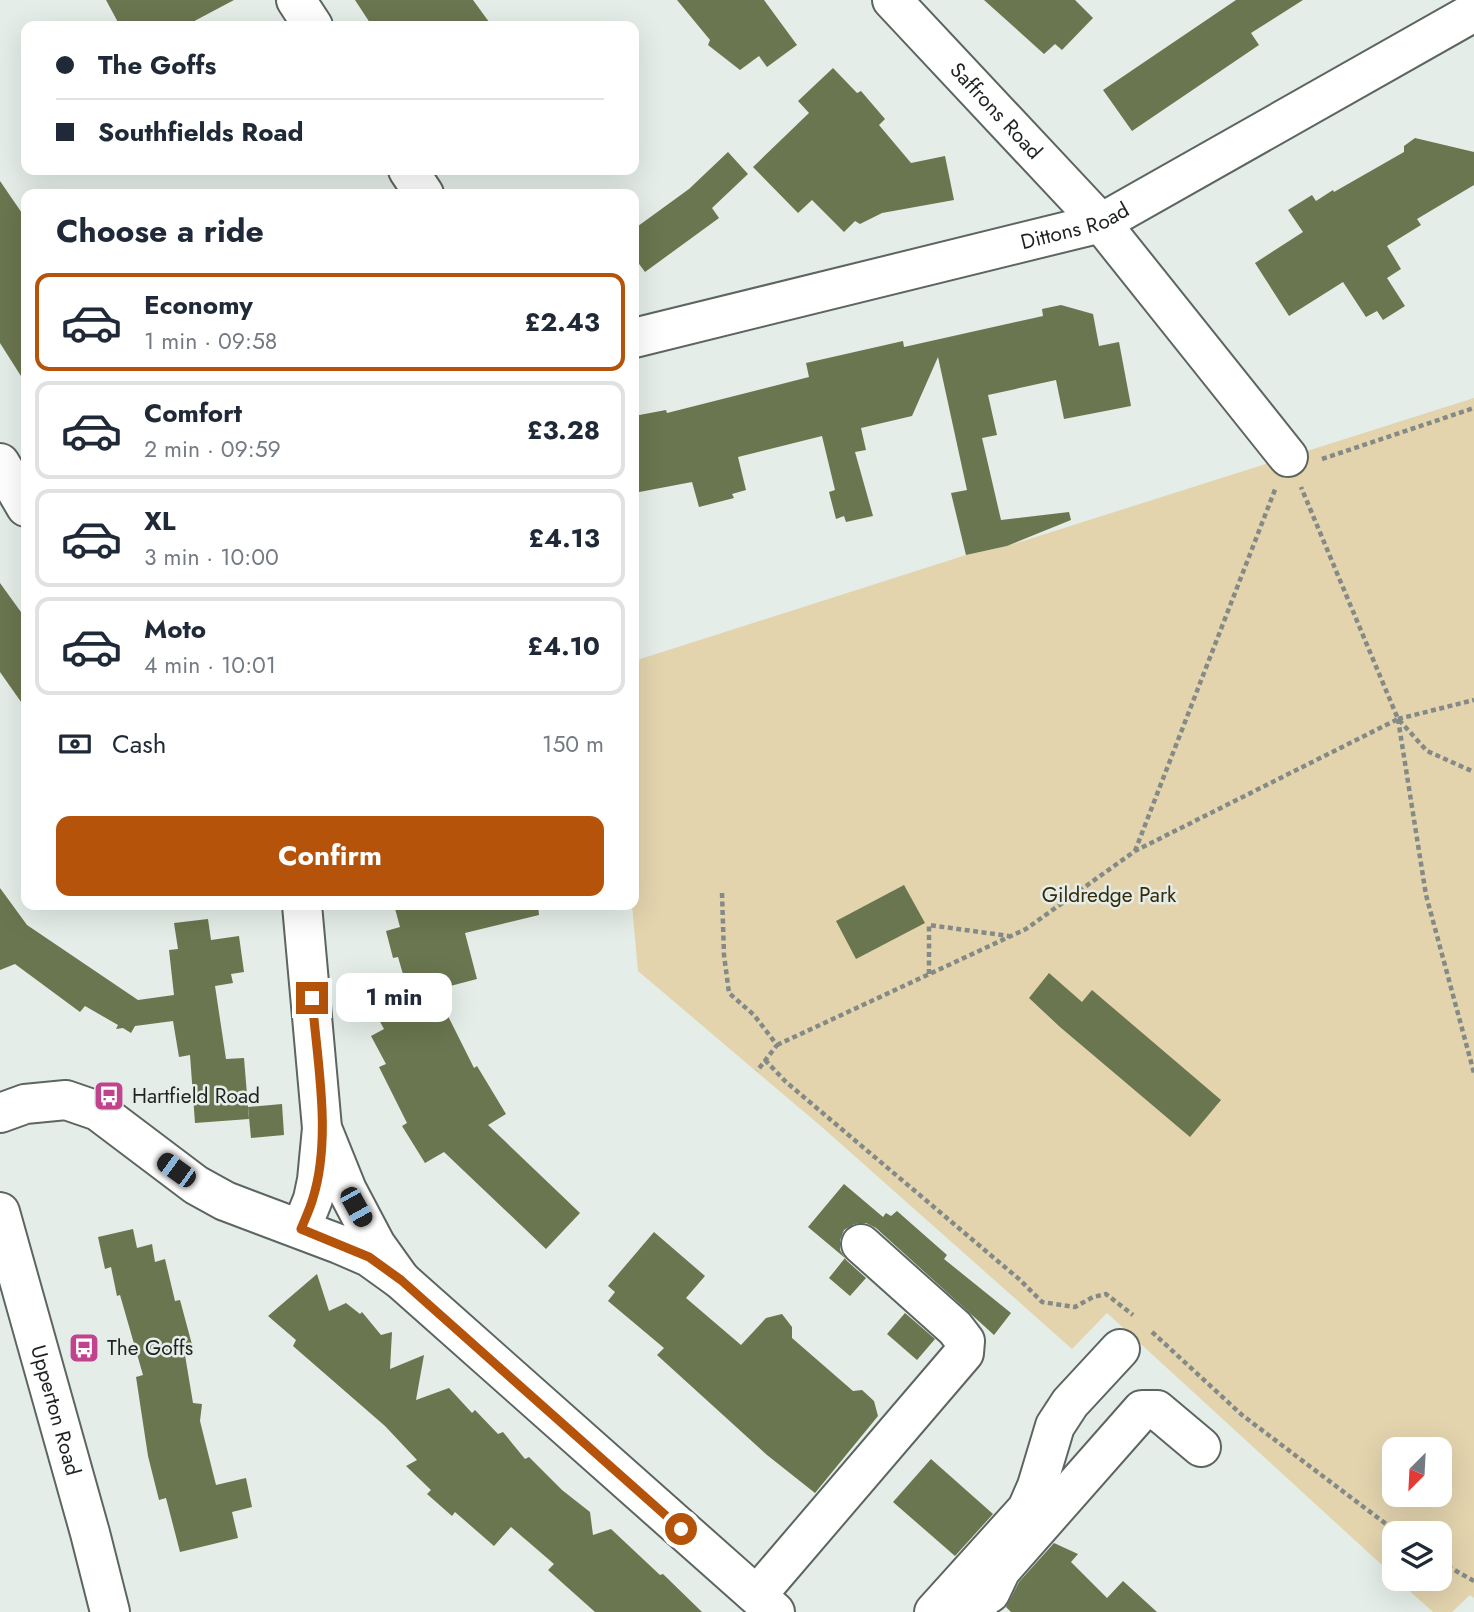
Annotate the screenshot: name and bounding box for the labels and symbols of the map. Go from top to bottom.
street label: Saffrons Road [943,56,1049,166]
street label: Dittons Road [1018,195,1135,257]
park label: Gildredge Park [1042,880,1177,910]
callout: 1 min [336,974,452,1023]
route end [296,982,328,1014]
bus stop icon: Hartfield Road [92,1079,126,1113]
place label: Hartfield Road [132,1081,260,1111]
car [153,1149,200,1191]
car [337,1184,376,1230]
bus stop icon: The Goffs [67,1331,101,1365]
place label: The Goffs [107,1333,193,1363]
street label: Upperton Road [23,1342,88,1479]
north arrow [1382,1437,1452,1507]
route start [665,1513,697,1545]

